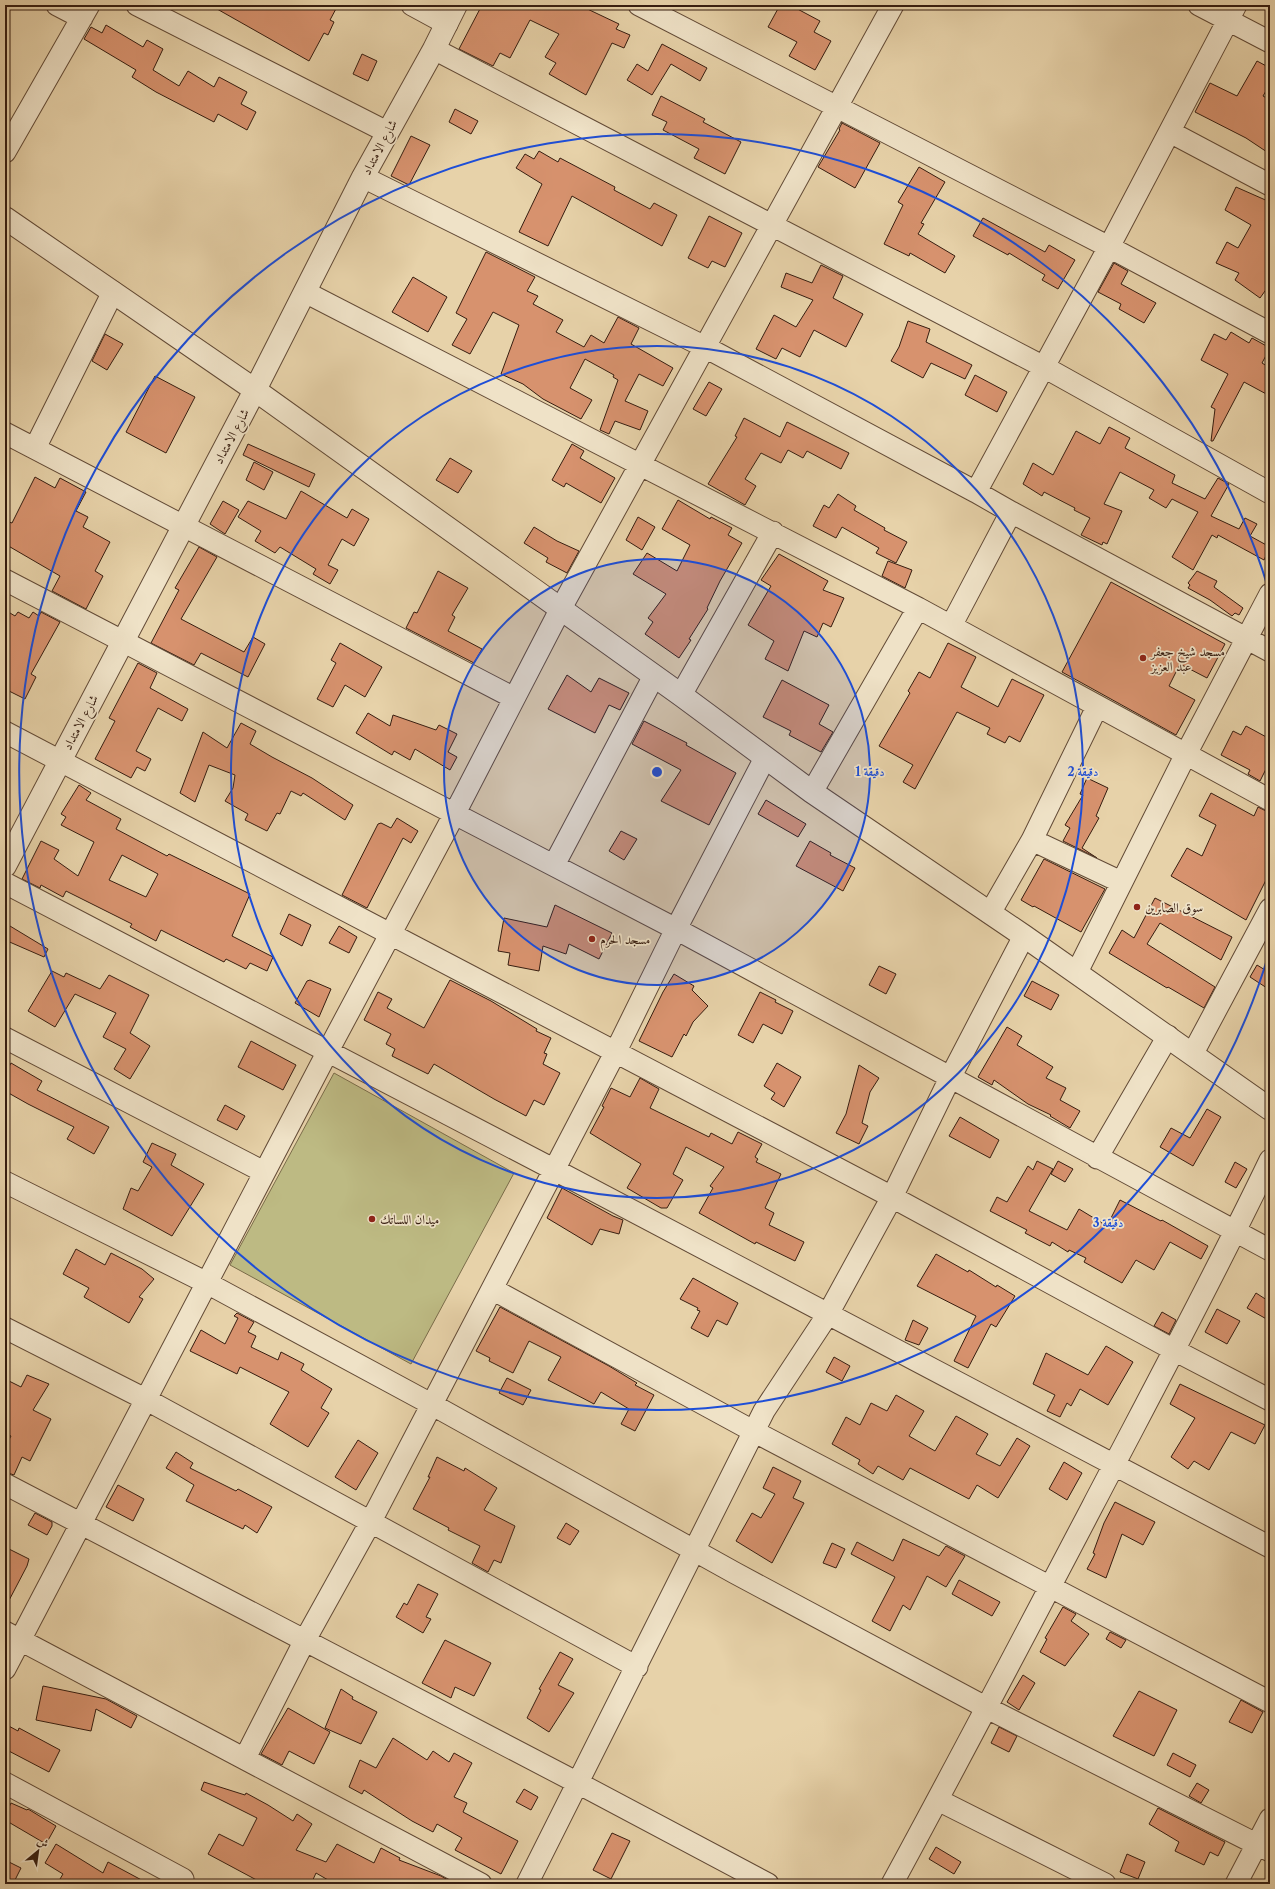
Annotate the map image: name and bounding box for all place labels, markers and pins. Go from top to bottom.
place label: مسجد شيخ جعفر عبد العزيز [1149,643,1225,675]
marker: مسجد شيخ جعفر عبد العزيز [1138,653,1148,663]
centre of rings [650,765,664,779]
place label: سوق الصابرين [1145,899,1203,916]
marker: سوق الصابرين [1132,902,1142,912]
place label: مسجد الحرم [600,931,650,951]
marker: مسجد الحرم [587,934,597,944]
place label: ميدان اللساتك [380,1211,439,1227]
marker: ميدان اللساتك [367,1214,377,1224]

